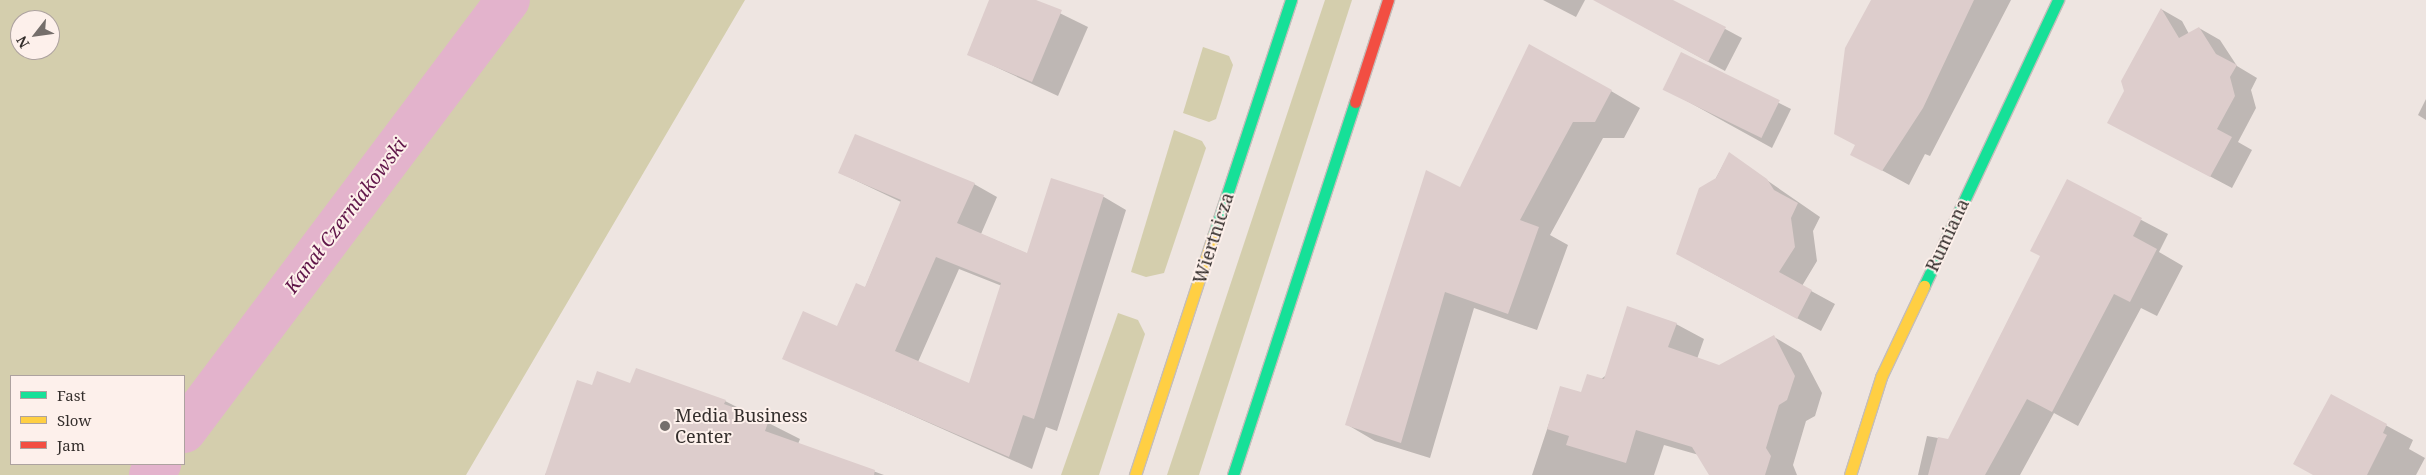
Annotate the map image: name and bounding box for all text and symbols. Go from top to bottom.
north arrow [10,10,60,60]
text: N [11,33,33,52]
water label: Kanał Czerniakowski [280,134,412,298]
street label: Wiertnicza [1188,190,1238,286]
street label: Rumiana [1921,195,1973,275]
legend [10,375,185,465]
text: Fast [57,385,86,405]
place label: Media Business Center [675,405,808,448]
text: Slow [57,410,91,430]
marker: Media Business Center [659,420,671,432]
text: Jam [57,435,85,455]

